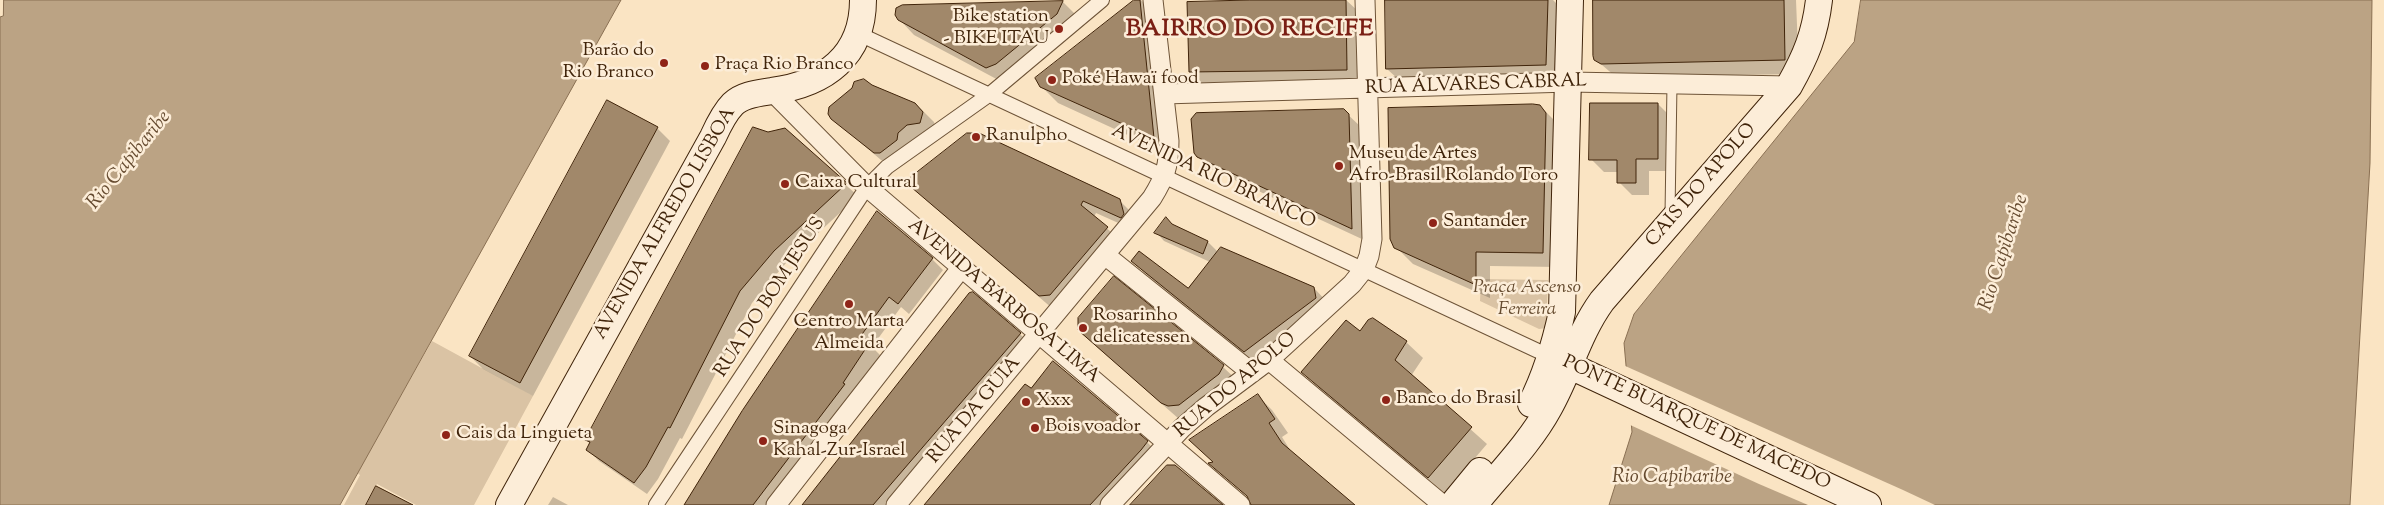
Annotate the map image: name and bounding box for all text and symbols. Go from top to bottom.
place label: Bike station - BIKE ITAU [943,7,1049,51]
district label: BAIRRO DO RECIFE [1124,17,1376,45]
marker: Bike station - BIKE ITAU [1053,23,1065,35]
place label: Barão do Rio Branco [563,41,654,85]
place label: Praça Rio Branco [715,55,854,77]
marker: Barão do Rio Branco [658,57,670,69]
marker: Praça Rio Branco [699,60,711,72]
place label: Poké Hawaï food [1062,69,1199,91]
street label: RUA ÁLVARES CABRAL [1365,71,1587,101]
marker: Poké Hawaï food [1046,74,1058,86]
street label: AVENIDA ALFREDO LISBOA [590,104,742,344]
water label: Rio Capibaribe [83,107,177,215]
street label: CAIS DO APOLO [1642,119,1762,253]
street label: AVENIDA RIO BRANCO [1107,121,1319,235]
place label: Ranulpho [986,126,1067,148]
marker: Ranulpho [970,131,982,143]
place label: Museu de Artes Afro-Brasil Rolando Toro [1349,144,1558,188]
marker: Museu de Artes Afro-Brasil Rolando Toro [1333,160,1345,172]
place label: Caixa Cultural [795,173,917,195]
marker: Caixa Cultural [779,178,791,190]
water label: Rio Capibaribe [1975,192,2035,314]
place label: Santander [1443,212,1527,234]
street label: RUA DO BOM JESUS [711,214,831,382]
street label: AVENIDA BARBOSA LIMA [902,215,1104,389]
marker: Santander [1427,217,1439,229]
park label: Praça Ascenso Ferreira [1473,278,1581,322]
marker: Centro Marta Almeida [843,298,855,310]
place label: Rosarinho delicatessen [1093,306,1190,350]
place label: Centro Marta Almeida [793,312,905,356]
marker: Rosarinho delicatessen [1077,322,1089,334]
street label: RUA DO APOLO [1171,329,1301,443]
street label: PONTE BUARQUE DE MACEDO [1558,352,1834,496]
street label: RUA DA GUIA [924,353,1026,469]
place label: Banco do Brasil [1396,389,1522,411]
place label: Xxx [1036,391,1071,413]
marker: Banco do Brasil [1380,394,1392,406]
marker: Xxx [1020,396,1032,408]
place label: Bois voador [1045,417,1141,439]
place label: Sinagoga Kahal-Zur-Israel [773,419,906,463]
marker: Bois voador [1029,422,1041,434]
place label: Cais da Lingueta [456,424,592,446]
marker: Cais da Lingueta [440,429,452,441]
marker: Sinagoga Kahal-Zur-Israel [757,435,769,447]
water label: Rio Capibaribe [1612,467,1732,491]

